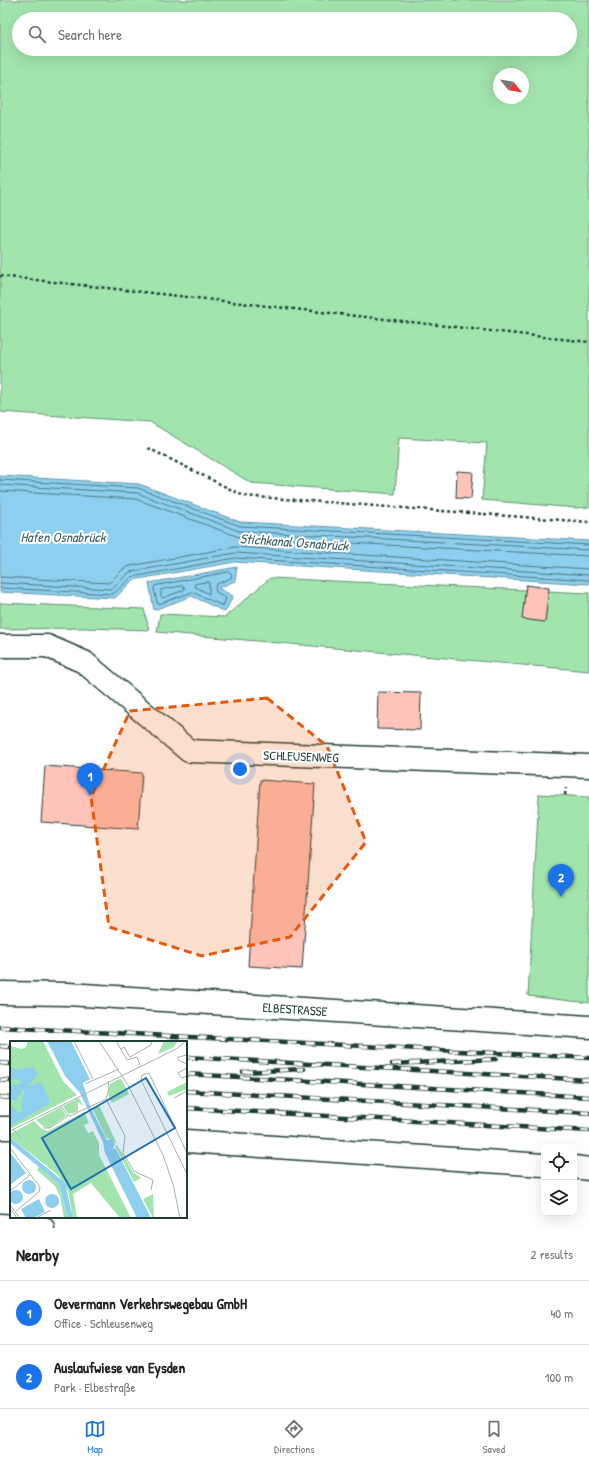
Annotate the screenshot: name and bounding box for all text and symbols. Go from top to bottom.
search box [12,12,577,56]
icon: search [26,23,48,45]
text: Search here [58,24,122,45]
north arrow [493,68,529,104]
water label: Hafen Osnabrück [20,527,107,546]
water label: Stichkanal Osnabrück [239,528,350,555]
street label: SCHLEUSENWEG [263,746,340,766]
your location [230,759,250,779]
pin: 1 [77,763,103,796]
pin: 2 [548,864,574,897]
street label: ELBESTRASSE [262,998,328,1020]
inset map [10,1041,187,1218]
map controls [541,1144,577,1216]
button: locate [541,1144,577,1180]
button: layers [541,1180,577,1216]
text: Nearby [16,1243,59,1266]
text: 2 results [531,1245,573,1263]
text: Oevermann Verkehrswegebau GmbH [54,1293,247,1314]
text: 1 [27,1304,31,1322]
text: 40 m [550,1304,573,1322]
text: Office · Schleusenweg [54,1314,153,1332]
text: Auslaufwiese van Eysden [54,1357,185,1378]
text: 2 [26,1368,32,1386]
text: 100 m [545,1368,573,1386]
text: Park · Elbestraße [54,1378,136,1396]
tab: Map [84,1418,106,1456]
tab: Directions [274,1418,315,1456]
tab: Saved [483,1418,505,1456]

